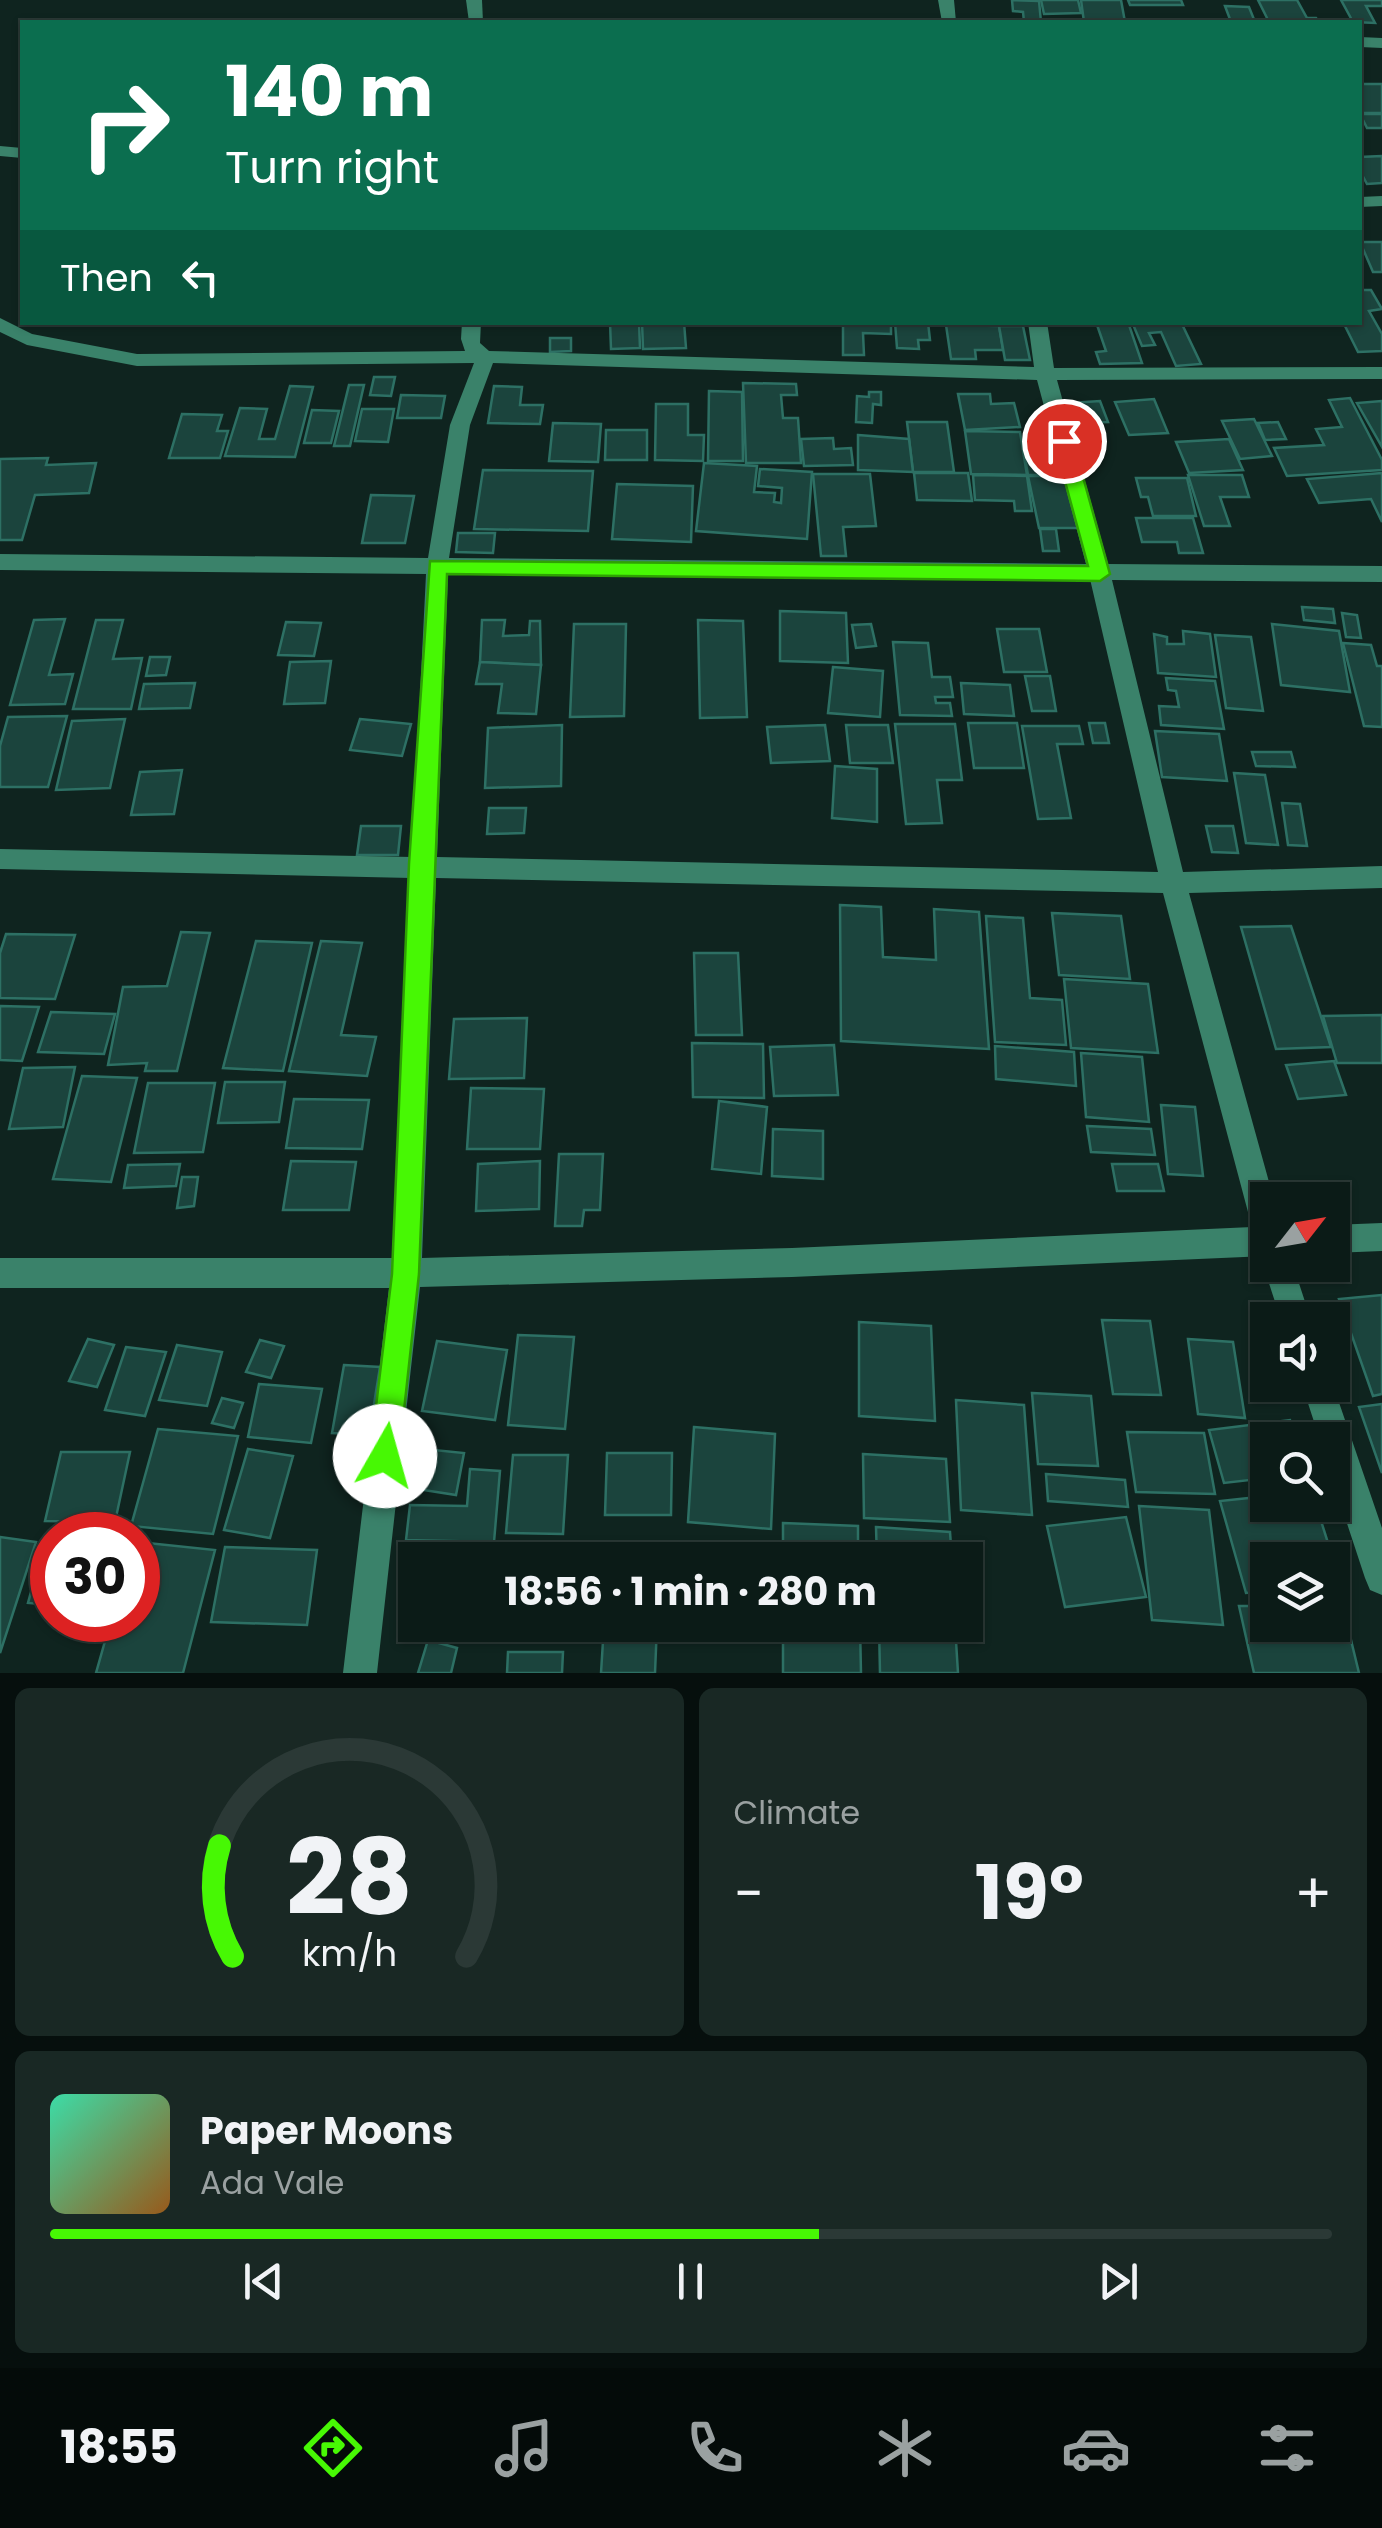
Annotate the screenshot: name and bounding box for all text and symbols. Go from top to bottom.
text: 140 m [225,42,433,141]
icon: right [60,60,190,190]
text: Turn right [225,136,439,199]
icon: left [173,250,228,305]
text: Then [60,251,153,304]
pin [1022,399,1107,484]
icon: arrive [1037,414,1092,469]
north arrow [1250,1182,1350,1282]
map controls [1250,1182,1350,1642]
button: sound [1250,1302,1350,1402]
position arrow [333,1404,437,1508]
button: search [1250,1422,1350,1522]
speed limit sign: 30 [30,1512,160,1642]
button: layers [1250,1542,1350,1642]
text: 18:56 · 1 min · 280 m [504,1565,877,1618]
text: Climate [734,1790,860,1835]
text: 28 [286,1805,413,1950]
text: 19° [975,1840,1084,1945]
text: − [734,1855,764,1932]
text: + [1294,1855,1332,1932]
text: km/h [302,1928,397,1979]
text: Paper Moons [200,2104,453,2157]
text: Ada Vale [200,2160,344,2205]
icon: previous [236,2254,291,2309]
icon: pause [663,2254,718,2309]
icon: next [1091,2254,1146,2309]
icon: directions [298,2413,368,2483]
icon: music [489,2413,559,2483]
icon: phone [680,2413,750,2483]
icon: climate [870,2413,940,2483]
icon: car [1061,2413,1131,2483]
icon: filters [1252,2413,1322,2483]
text: 18:55 [60,2416,178,2479]

